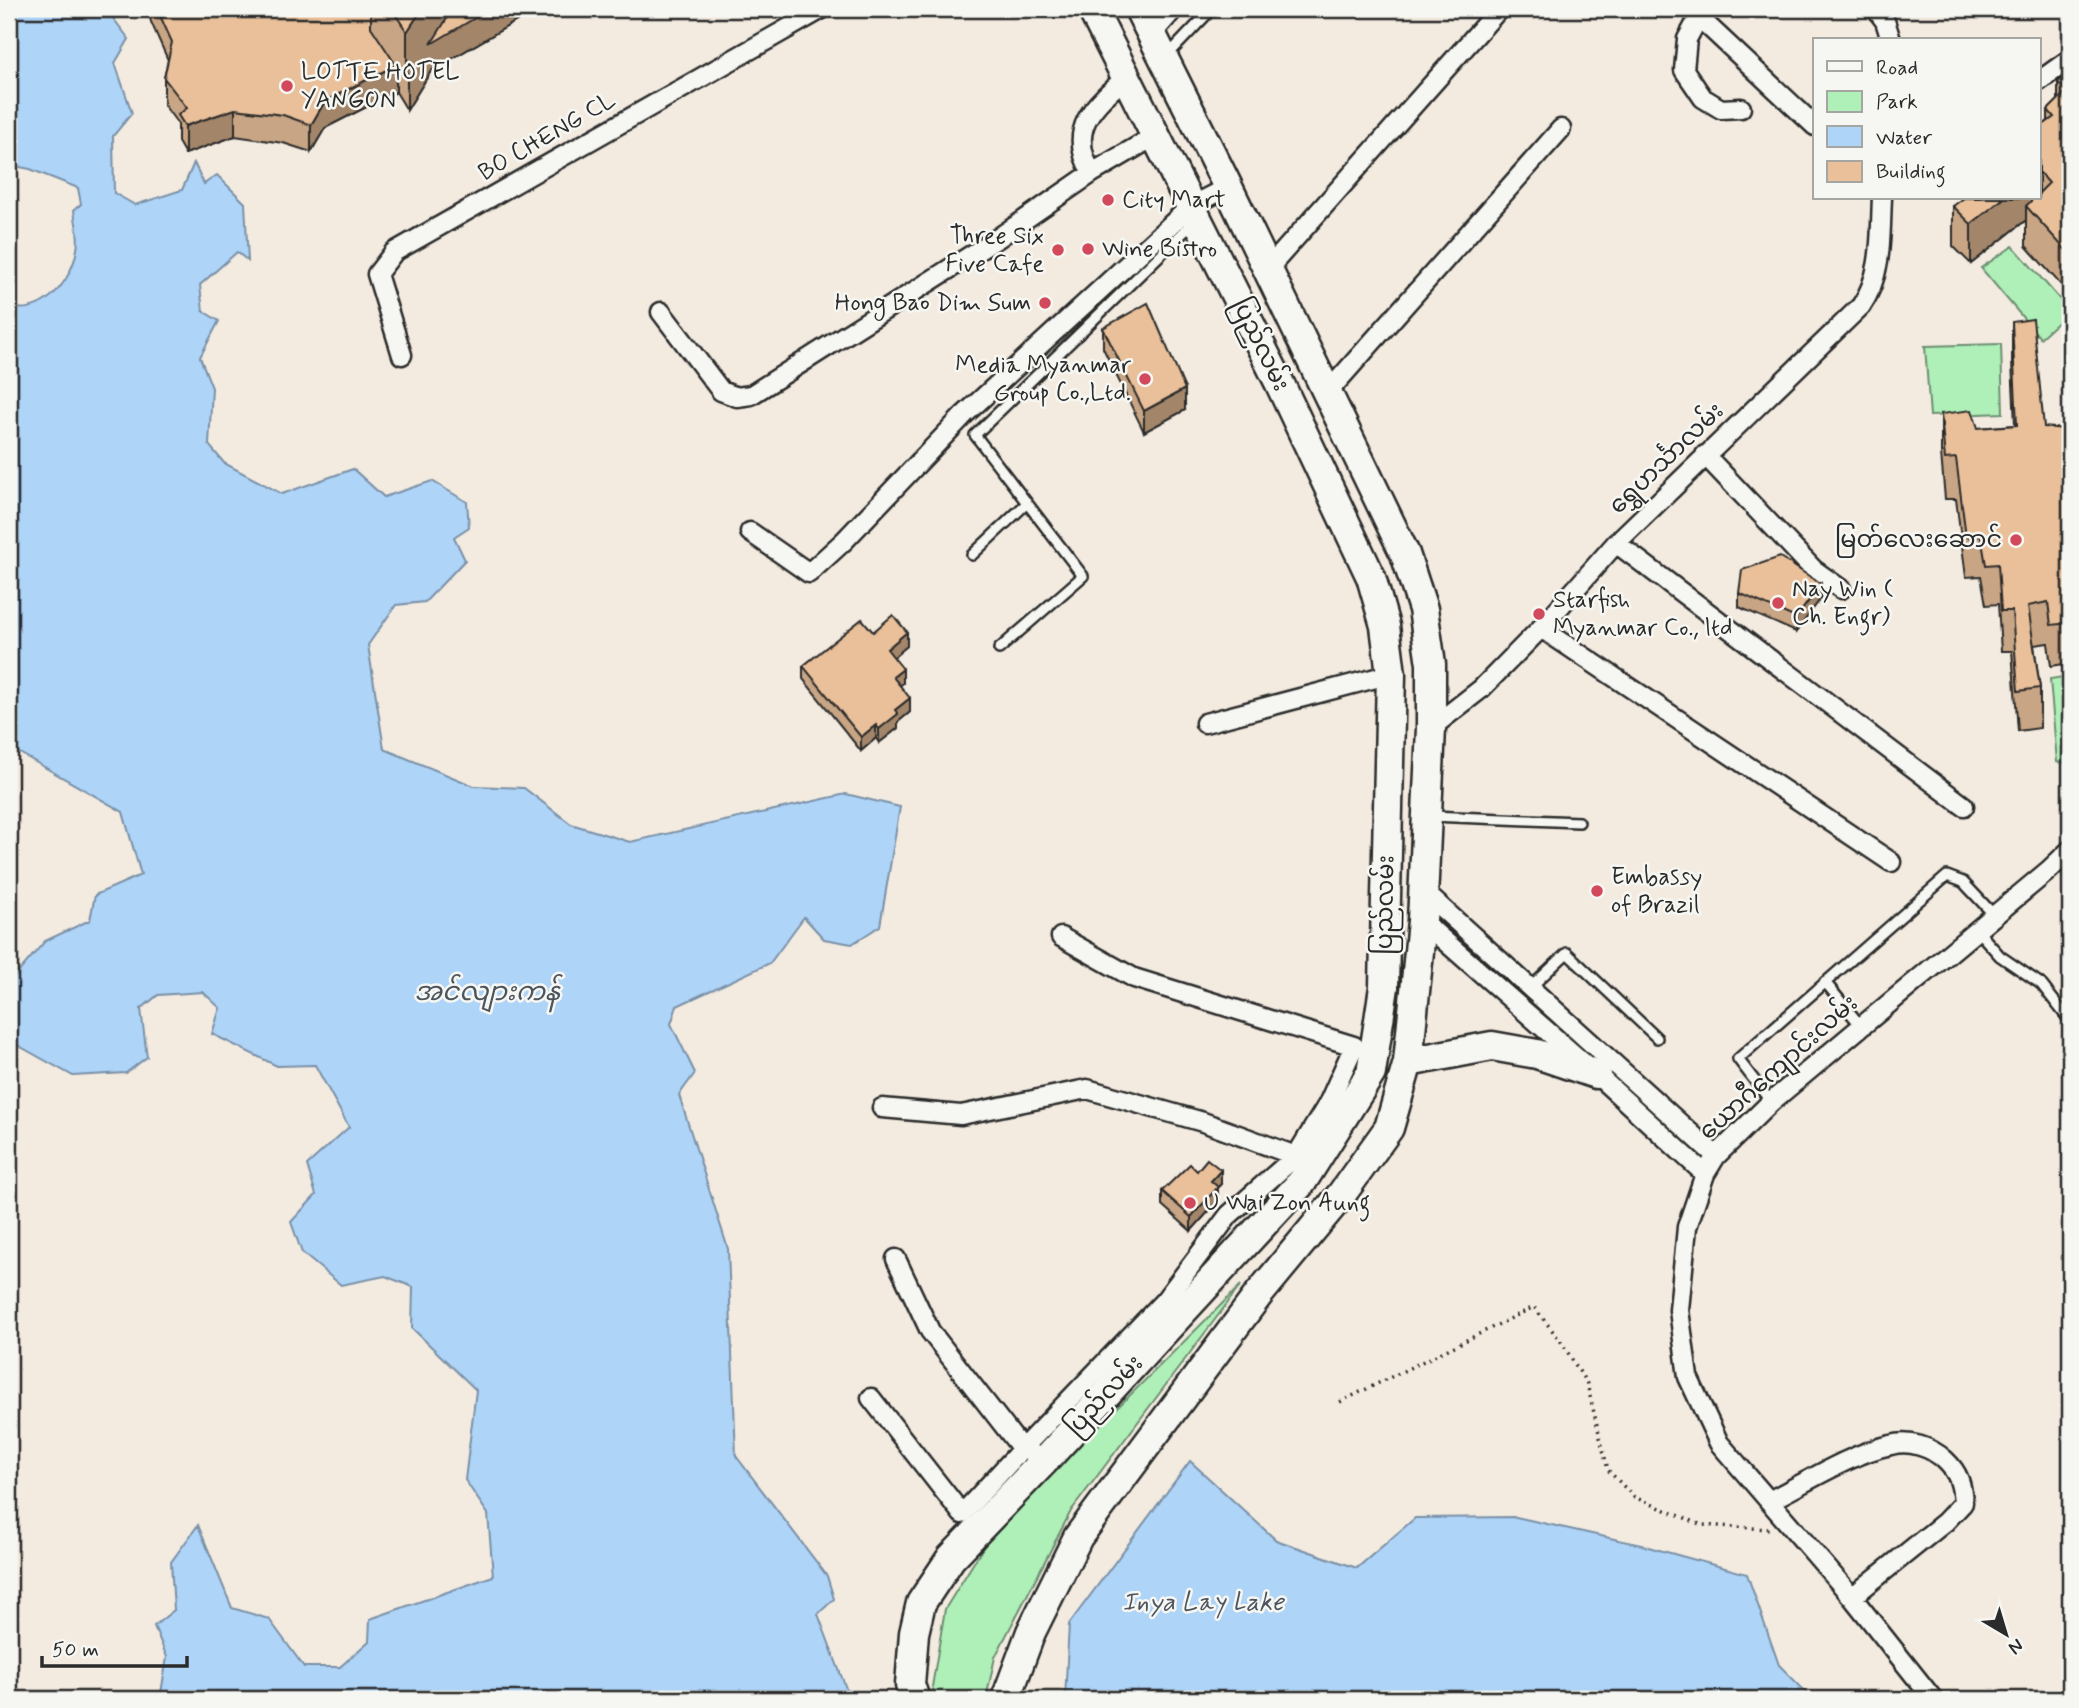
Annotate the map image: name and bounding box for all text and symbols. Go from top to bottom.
legend [1813,38,2040,200]
text: Road [1876,54,1918,82]
place label: LOTTE HOTEL YANGON [301,57,460,116]
marker: LOTTE HOTEL YANGON [279,78,295,94]
street label: BO CHENG CL [473,85,621,189]
text: Park [1876,88,1918,116]
text: Water [1876,124,1932,152]
text: Building [1876,158,1946,188]
place label: City Mart [1122,185,1226,216]
marker: City Mart [1100,192,1116,208]
place label: Three Six Five Cafe [946,221,1044,280]
place label: Wine Bistro [1102,234,1217,265]
marker: Wine Bistro [1080,241,1096,257]
marker: Three Six Five Cafe [1050,242,1066,258]
place label: Hong Bao Dim Sum [835,288,1031,321]
street label: ပြည်လမ်း [1222,292,1298,398]
marker: Hong Bao Dim Sum [1037,295,1053,311]
place label: Media Myanmar Group Co.,Ltd. [955,350,1131,409]
marker: Media Myanmar Group Co.,Ltd. [1137,371,1153,387]
street label: ရွှေဟင်္သာလမ်း [1602,395,1732,523]
place label: မြတ်လေးဆောင် [1835,523,2002,558]
marker: မြတ်လေးဆောင် [2008,532,2024,548]
place label: Nay Win ( Ch. Engr) [1792,574,1894,636]
place label: Starfish Myanmar Co., ltd [1553,585,1733,644]
marker: Nay Win ( Ch. Engr) [1770,595,1786,611]
marker: Starfish Myanmar Co., ltd [1531,606,1547,622]
street label: ပြည်လမ်း [1368,855,1404,955]
place label: Embassy of Brazil [1611,862,1702,921]
marker: Embassy of Brazil [1589,883,1605,899]
water label: အင်လျားကန် [414,973,564,1013]
street label: ယောဂီကျောင်းလမ်း [1692,987,1866,1149]
place label: U Wai Zon Aung [1204,1188,1370,1222]
marker: U Wai Zon Aung [1182,1195,1198,1211]
street label: ပြည်လမ်း [1058,1348,1152,1444]
water label: Inya Lay Lake [1122,1586,1285,1620]
north arrow [1970,1600,2040,1670]
scale bar [42,1624,187,1668]
text: N [2003,1632,2028,1660]
text: 50 m [52,1636,99,1664]

